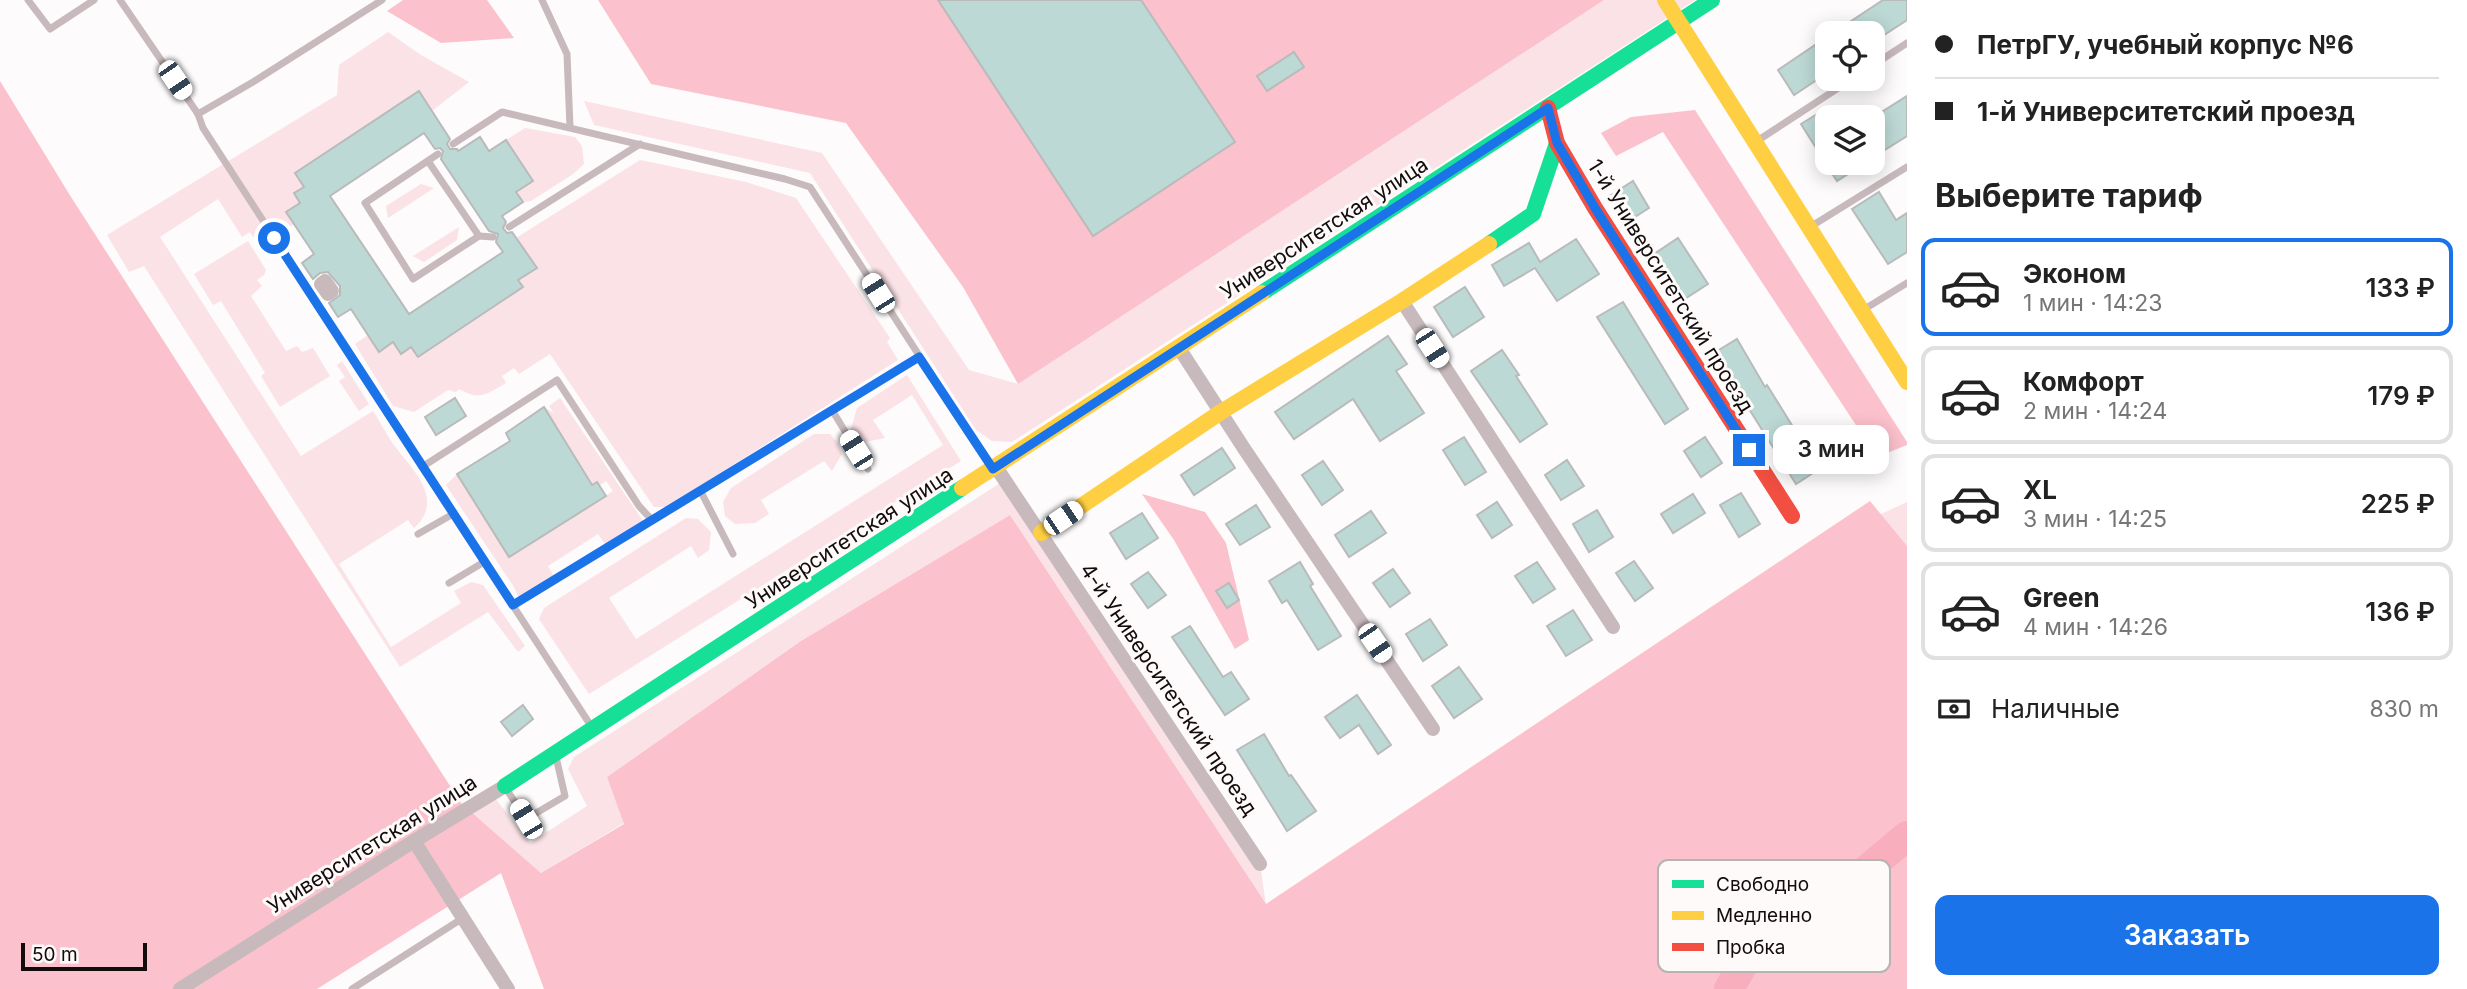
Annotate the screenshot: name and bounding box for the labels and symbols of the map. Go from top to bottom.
car [155,57,196,103]
street label: Университетская улица [1216,152,1432,304]
street label: 1-й Университетский проезд [1583,155,1759,417]
route start [258,222,290,254]
car [858,270,899,316]
car [1412,325,1453,371]
callout: 3 мин [1774,426,1889,475]
car [836,427,877,473]
route end [1733,434,1765,466]
street label: Университетская улица [741,462,957,614]
car [1040,498,1087,538]
street label: 4-й Университетский проезд [1075,558,1263,820]
car [1355,620,1396,666]
street label: Университетская улица [263,769,481,919]
car [507,796,546,842]
legend [1658,860,1890,972]
text: Свободно [1716,873,1809,896]
text: Медленно [1716,904,1812,927]
text: Пробка [1716,936,1785,959]
scale bar [21,940,147,972]

